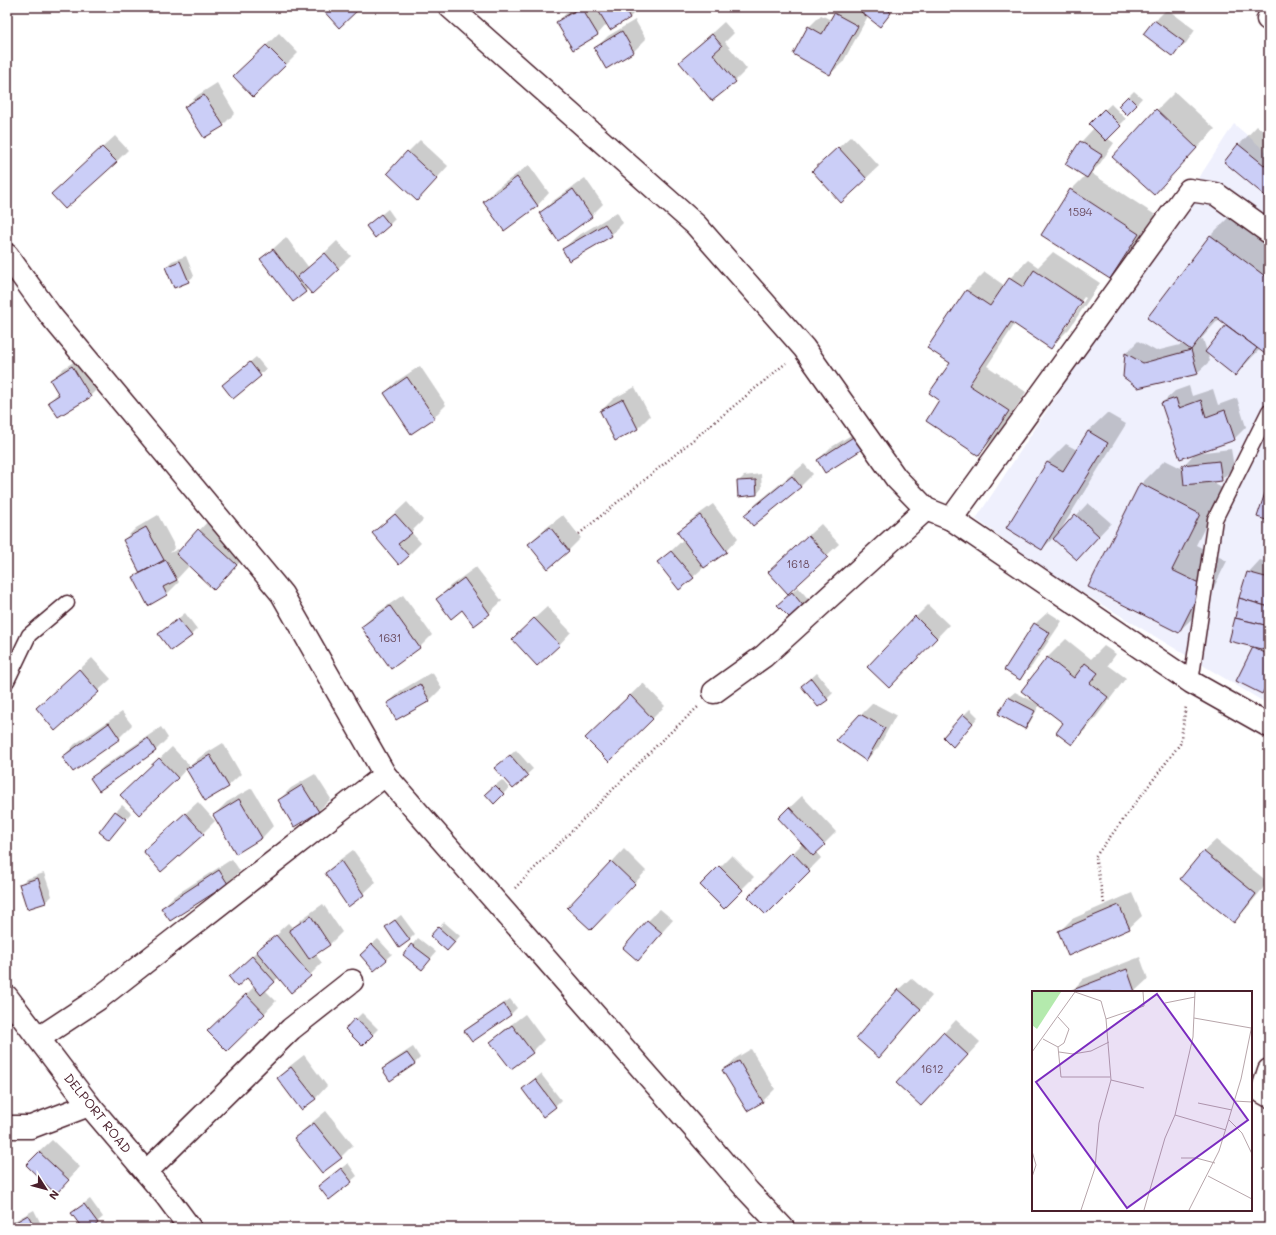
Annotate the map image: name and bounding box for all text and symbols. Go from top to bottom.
house number: 1594 [1068,204,1093,219]
house number: 1618 [786,556,810,571]
house number: 1631 [379,630,401,645]
inset map [1032,991,1252,1211]
house number: 1612 [921,1061,943,1076]
street label: DELPORT ROAD [61,1069,136,1156]
north arrow [26,1169,66,1209]
text: N [46,1187,63,1203]

